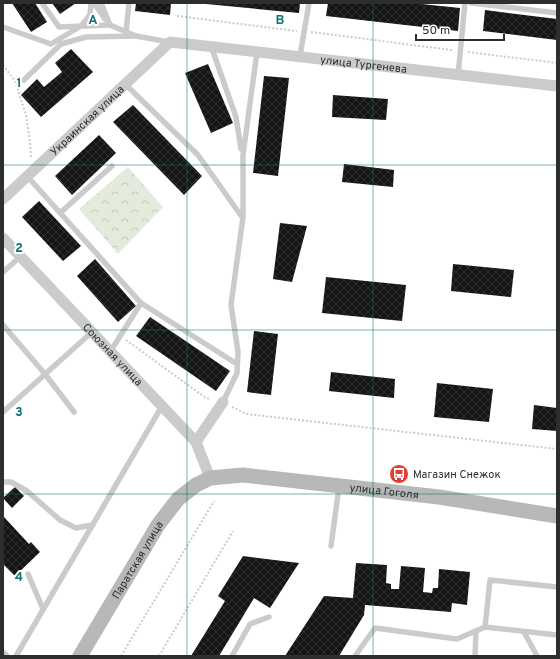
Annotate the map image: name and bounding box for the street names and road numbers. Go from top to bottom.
street label: улица Тургенева [319,53,408,77]
street label: Украинская улица [47,83,128,159]
street label: Союзная улица [79,321,145,389]
street label: улица Гоголя [349,481,419,503]
street label: Паратская улица [110,518,167,602]

